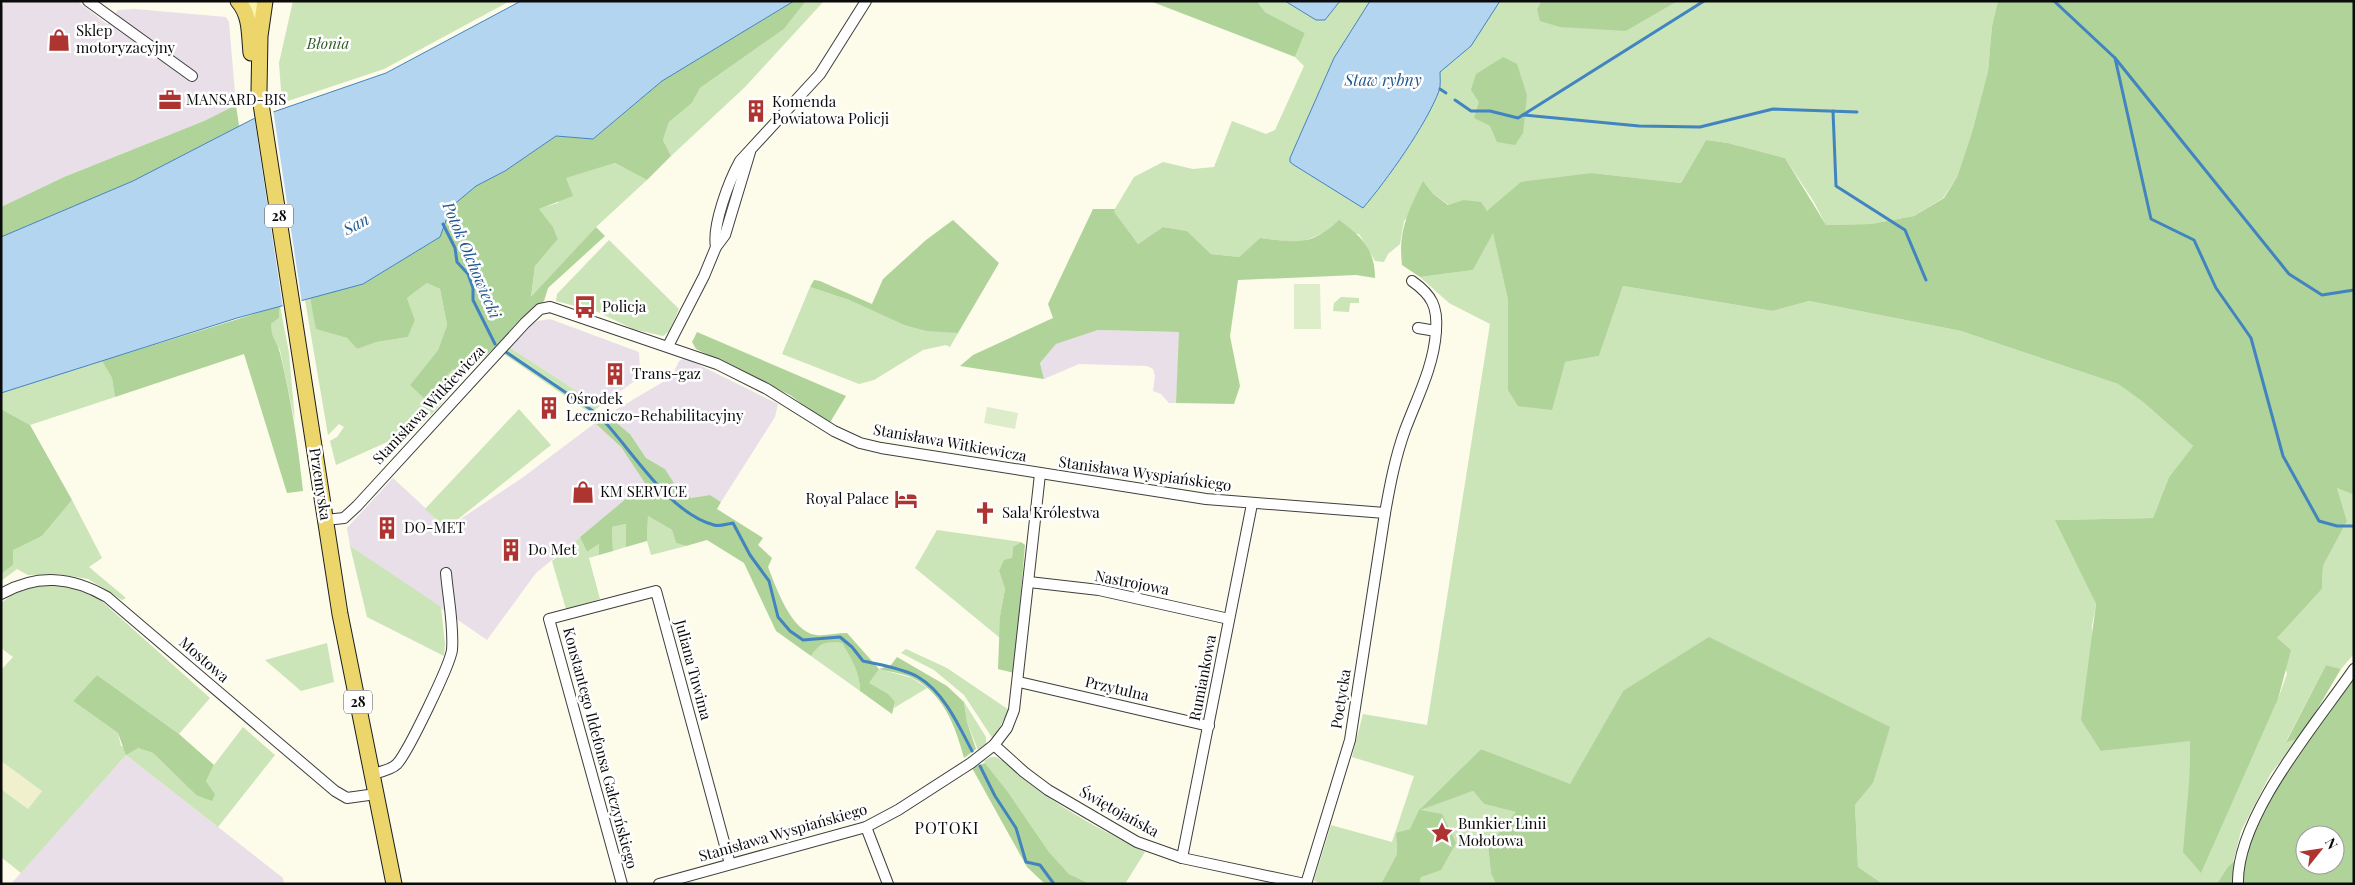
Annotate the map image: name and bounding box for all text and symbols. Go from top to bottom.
place label: Sklep motoryzacyjny [76,20,176,57]
shop icon: Sklep motoryzacyjny [46,27,72,53]
park label: Błonia [306,33,349,53]
water label: Staw rybny [1343,69,1422,90]
office icon: MANSARD-BIS [157,87,183,113]
place label: MANSARD-BIS [186,89,286,109]
place label: Komenda Powiatowa Policji [772,91,890,128]
building icon: Komenda Powiatowa Policji [743,98,769,124]
water label: Potok Olchowiecki [438,197,507,322]
road number: 28 [265,205,293,228]
water label: San [338,208,372,240]
bus stop icon: Policja [572,294,598,320]
place label: Policja [602,296,647,316]
street label: Stanisława Witkiewicza [368,340,489,468]
building icon: Trans-gaz [602,361,628,387]
place label: Trans-gaz [632,363,701,383]
place label: Ośrodek Leczniczo-Rehabilitacyjny [566,388,744,425]
building icon: Ośrodek Leczniczo-Rehabilitacyjny [536,395,562,421]
street label: Stanisława Witkiewicza [872,419,1029,465]
street label: Przemyska [305,446,337,522]
street label: Stanisława Wyspiańskiego [1057,451,1233,495]
shop icon: KM SERVICE [570,479,596,505]
place label: KM SERVICE [600,481,687,501]
hotel icon: Royal Palace [893,486,919,512]
place label: Royal Palace [805,488,889,508]
church icon: Sala Królestwa [972,500,998,526]
place label: Sala Królestwa [1002,502,1100,522]
building icon: DO-MET [374,515,400,541]
place label: DO-MET [404,517,465,537]
building icon: Do Met [498,537,524,563]
place label: Do Met [528,539,577,559]
street label: Nastrojowa [1093,565,1172,599]
street label: Juliana Tuwima [671,616,717,723]
street label: Konstantego Ildefonsa Gałczyńskiego [559,625,643,871]
street label: Mostowa [175,632,234,687]
street label: Rumiankowa [1184,632,1220,723]
street label: Poetycka [1325,667,1355,730]
street label: Przytulna [1083,671,1152,705]
road number: 28 [344,690,372,714]
street label: Świętojańska [1076,781,1163,841]
street label: Stanisława Wyspiańskiego [696,798,869,866]
place label: Bunkier Linii Mołotowa [1458,813,1547,850]
district label: POTOKI [915,817,979,838]
place icon: Bunkier Linii Mołotowa [1429,820,1455,846]
north arrow [2295,825,2345,875]
text: N [2321,834,2342,852]

